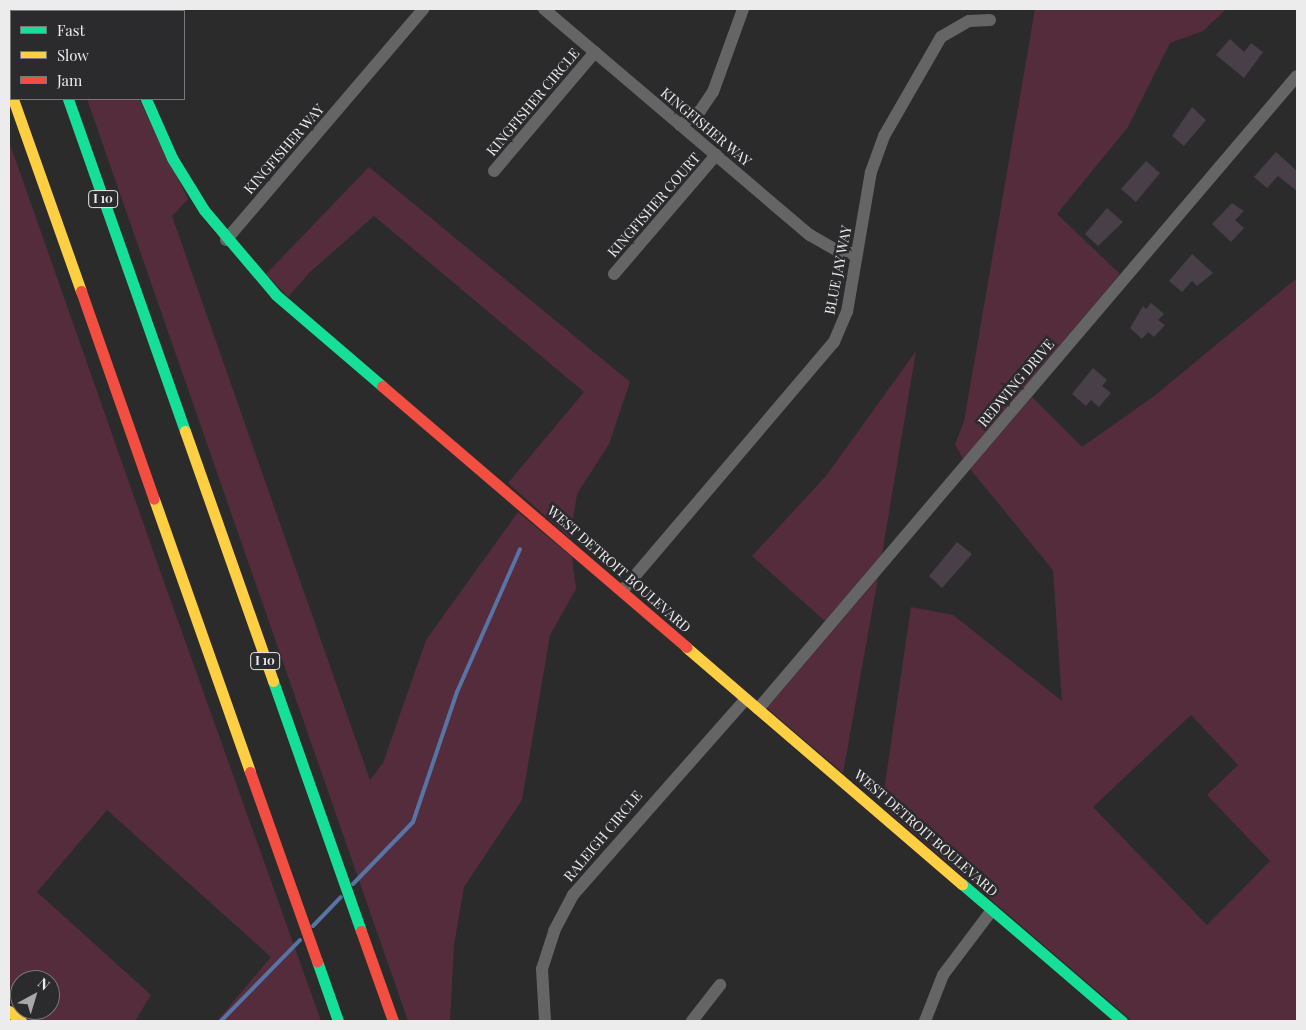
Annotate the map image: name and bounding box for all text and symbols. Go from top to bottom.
legend [10,10,185,100]
text: Fast [57,20,85,40]
text: Slow [57,45,89,65]
street label: KINGFISHER CIRCLE [483,45,583,159]
text: Jam [57,70,82,90]
street label: KINGFISHER WAY [657,84,755,170]
street label: KINGFISHER WAY [240,101,328,197]
street label: KINGFISHER COURT [604,149,704,261]
road number: I 10 [88,190,118,208]
street label: BLUE JAY WAY [821,224,855,316]
street label: REDWING DRIVE [974,336,1058,430]
street label: WEST DETROIT BOULEVARD [544,502,694,636]
road number: I 10 [250,651,280,670]
street label: WEST DETROIT BOULEVARD [851,766,1001,900]
street label: RALEIGH CIRCLE [560,787,646,885]
north arrow [10,970,60,1020]
text: N [34,973,54,994]

